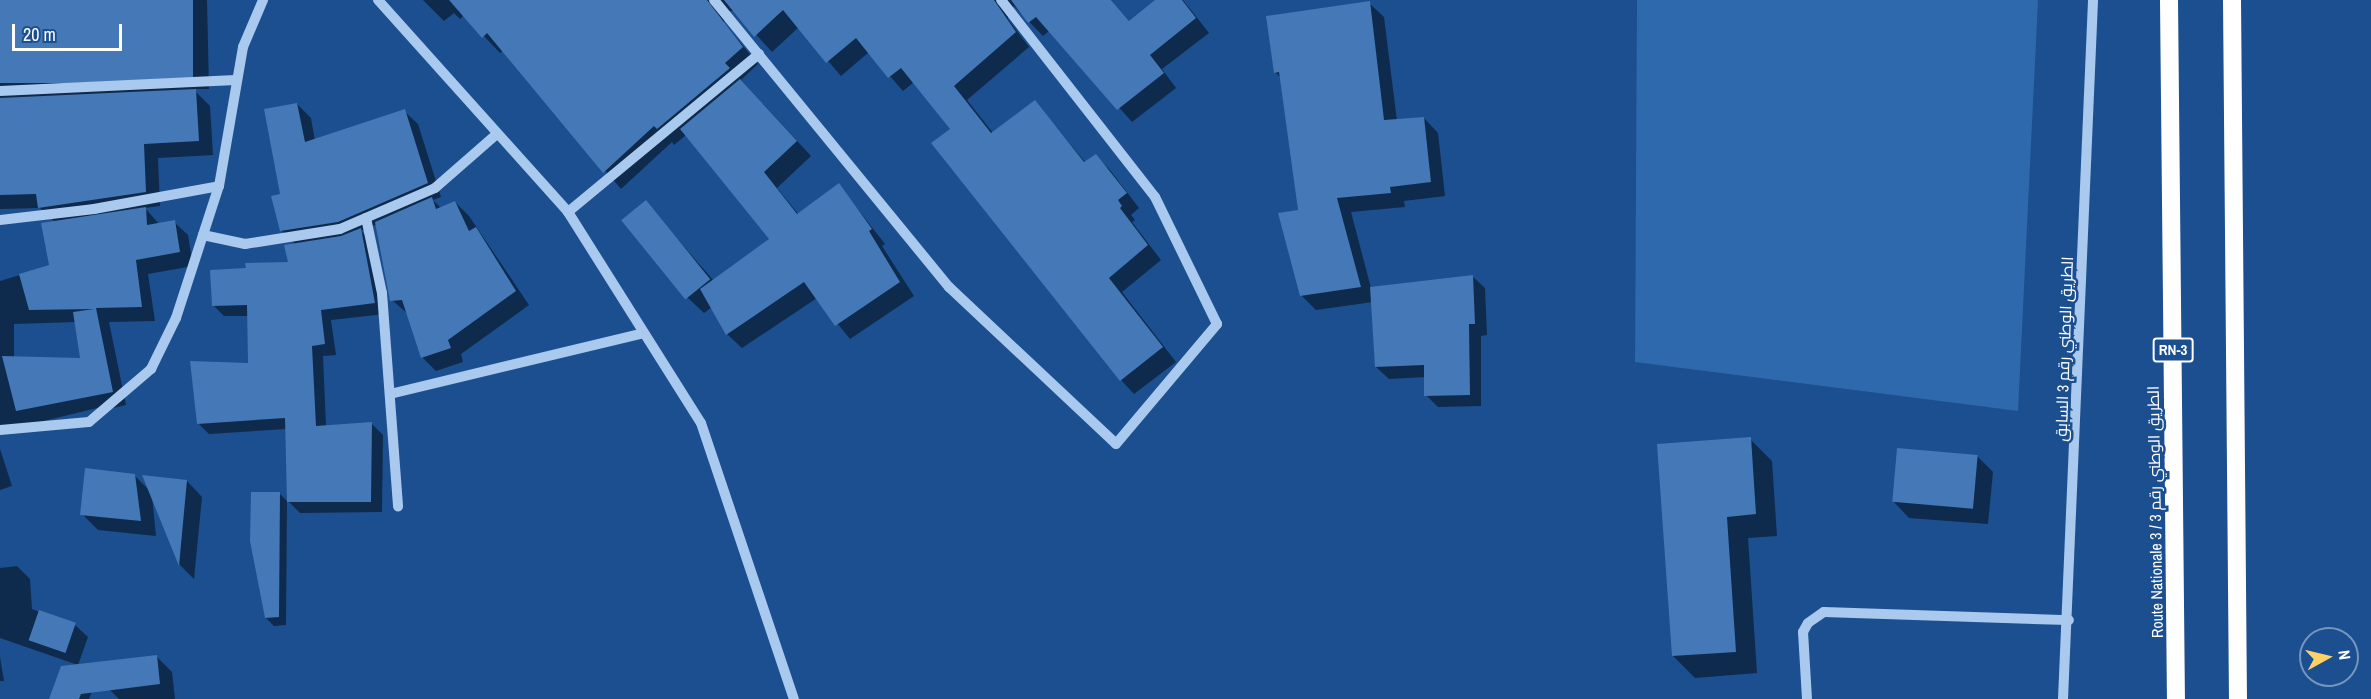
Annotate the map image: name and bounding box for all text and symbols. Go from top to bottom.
scale bar [15,12,124,50]
text: 20 m [23,22,56,47]
street label: الطريق الوطني رقم 3 السابق [2051,256,2077,442]
road number: RN-3 [2152,338,2194,362]
street label: Route Nationale 3 / الطريق الوطني رقم 3 [2143,386,2167,638]
north arrow [2299,627,2359,687]
text: N [2333,649,2356,661]

